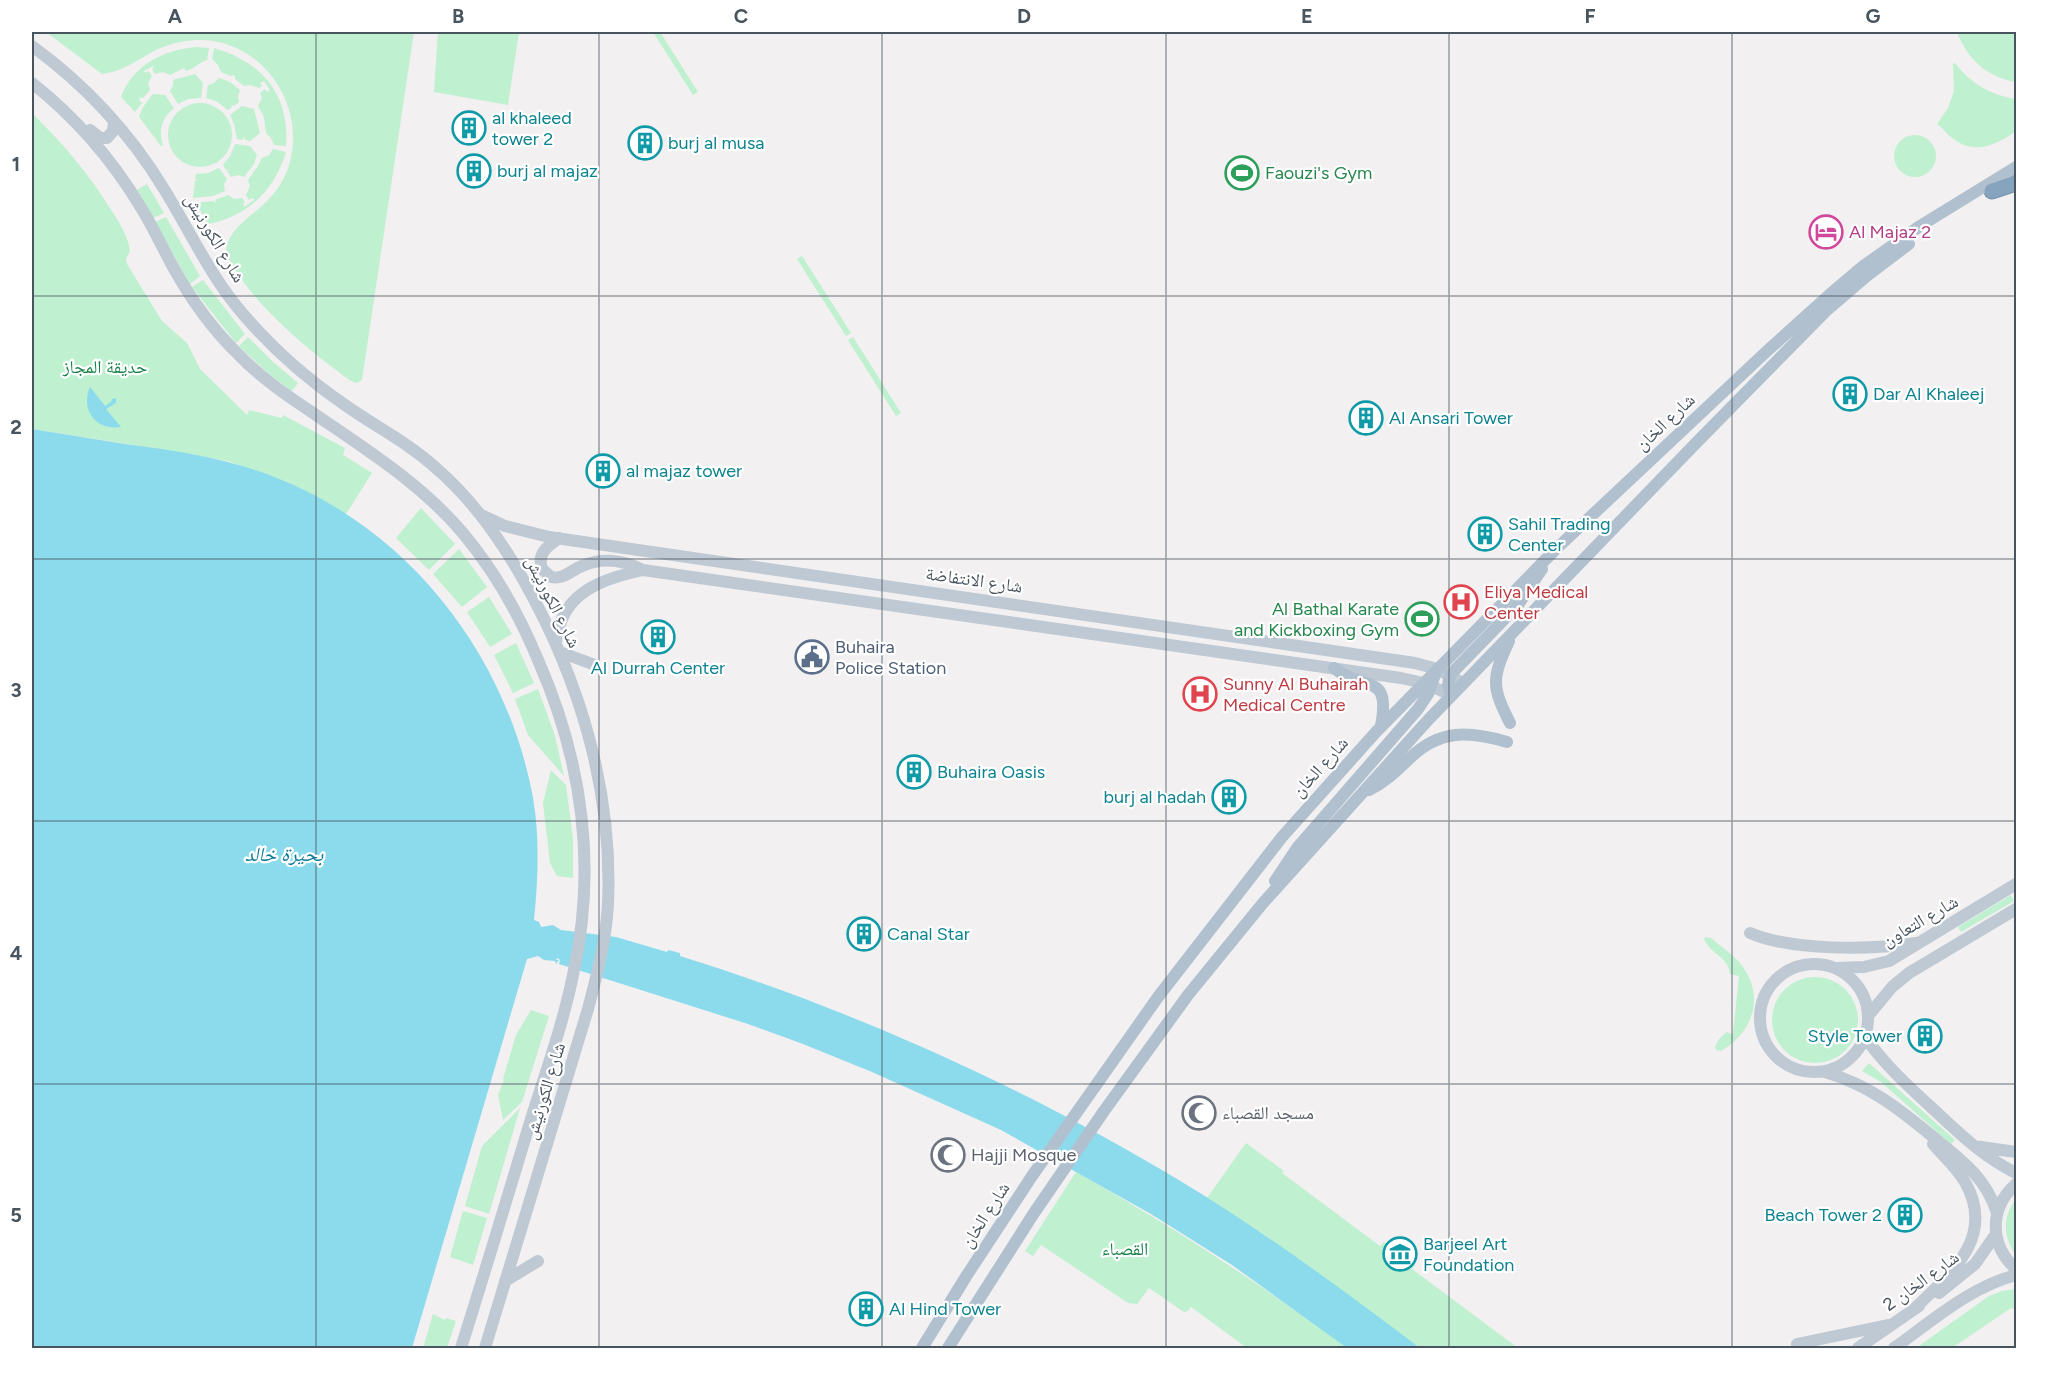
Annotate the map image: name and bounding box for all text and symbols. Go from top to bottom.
text: A [168,4,183,28]
text: B [452,4,464,28]
text: C [734,4,748,28]
text: D [1017,4,1031,28]
text: E [1301,4,1313,28]
text: F [1584,4,1596,28]
text: G [1866,4,1881,28]
place label: al khaleed tower 2 [492,107,572,150]
building icon: al khaleed tower 2 [451,110,487,146]
building icon: burj al musa [627,125,663,161]
place label: burj al musa [668,132,764,154]
text: 1 [12,152,20,176]
building icon: burj al majaz [456,153,492,189]
sports icon: Faouzi's Gym [1224,155,1260,191]
place label: burj al majaz [497,160,598,182]
place label: Faouzi's Gym [1265,162,1372,184]
street label: شارع الكورنيش [180,189,250,287]
hotel icon: Al Majaz 2 [1808,214,1844,250]
place label: Al Majaz 2 [1849,221,1931,243]
park label: حديقة المجاز [62,356,147,378]
building icon: Dar Al Khaleej [1832,376,1868,412]
place label: Dar Al Khaleej [1873,383,1984,405]
street label: شارع الخان [1630,389,1700,455]
building icon: Al Ansari Tower [1348,400,1384,436]
place label: Al Ansari Tower [1389,407,1513,429]
text: 2 [10,415,22,439]
building icon: al majaz tower [585,453,621,489]
place label: al majaz tower [626,460,742,482]
place label: Sahil Trading Center [1508,513,1611,556]
building icon: Sahil Trading Center [1467,516,1503,552]
street label: شارع الكورنيش [520,552,586,652]
street label: شارع الانتفاضة [924,562,1024,598]
place label: Eliya Medical Center [1484,581,1588,624]
hospital icon: Eliya Medical Center [1443,584,1479,620]
place label: Al Bathal Karate and Kickboxing Gym [1234,598,1399,641]
sports icon: Al Bathal Karate and Kickboxing Gym [1404,601,1440,637]
building icon: Al Durrah Center [640,619,676,655]
place label: Buhaira Police Station [835,636,946,679]
public building icon: Buhaira Police Station [794,639,830,675]
place label: Al Durrah Center [591,657,725,679]
place label: Sunny Al Buhairah Medical Centre [1223,673,1368,716]
hospital icon: Sunny Al Buhairah Medical Centre [1182,676,1218,712]
text: 3 [10,678,22,702]
street label: شارع الخان [1287,732,1353,802]
building icon: Buhaira Oasis [896,754,932,790]
place label: Buhaira Oasis [937,761,1045,783]
building icon: burj al hadah [1211,779,1247,815]
place label: burj al hadah [1103,786,1206,808]
water label: بحيرة خالد [245,842,324,866]
street label: شارع التعاون [1878,890,1962,952]
building icon: Canal Star [846,916,882,952]
place label: Canal Star [887,923,970,945]
text: 4 [10,941,23,965]
building icon: Style Tower [1907,1018,1943,1054]
place label: Style Tower [1808,1025,1902,1047]
street label: شارع الكورنيش [520,1040,570,1142]
mosque icon: مسجد القصباء [1181,1095,1217,1131]
place label: مسجد القصباء [1222,1102,1314,1124]
mosque icon: Hajji Mosque [930,1137,966,1173]
place label: Hajji Mosque [971,1144,1077,1166]
street label: شارع الخان [956,1178,1014,1252]
building icon: Beach Tower 2 [1887,1197,1923,1233]
text: 5 [10,1203,22,1227]
place label: Beach Tower 2 [1764,1204,1882,1226]
place label: Barjeel Art Foundation [1423,1233,1514,1276]
museum icon: Barjeel Art Foundation [1382,1236,1418,1272]
park label: القصباء [1102,1238,1148,1260]
street label: شارع الخان 2 [1879,1246,1963,1316]
building icon: Al Hind Tower [848,1291,884,1327]
place label: Al Hind Tower [889,1298,1001,1320]

